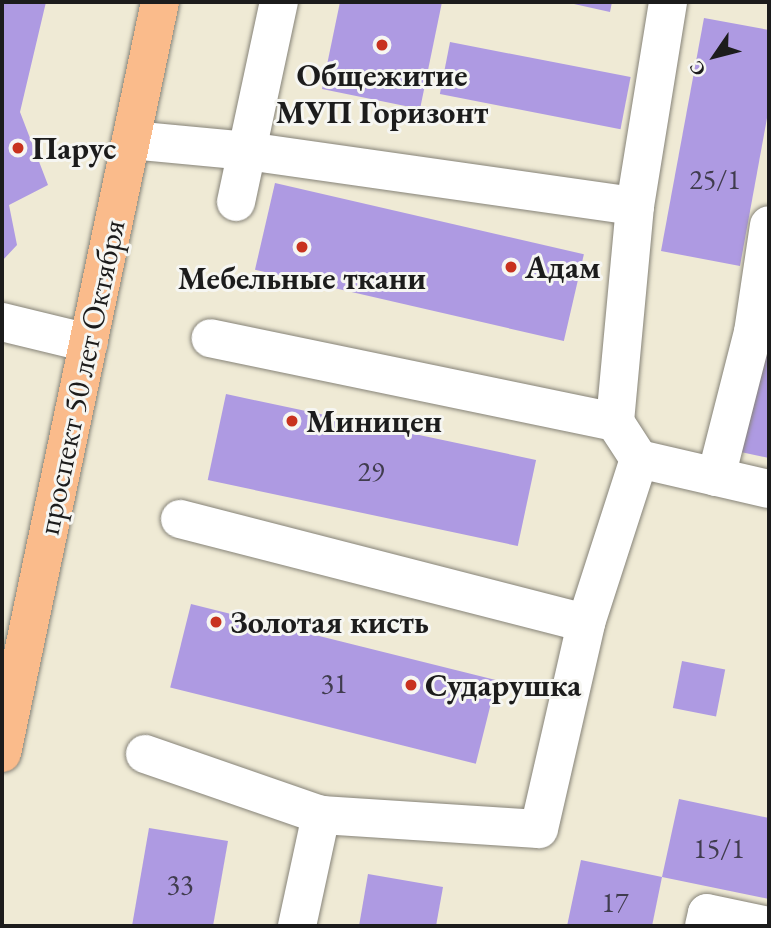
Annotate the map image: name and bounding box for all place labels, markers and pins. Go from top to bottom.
marker: Общежитие МУП Горизонт [374,37,390,53]
place label: Общежитие МУП Горизонт [276,57,488,132]
place label: Парус [32,129,116,167]
marker: Парус [10,140,26,156]
marker: Мебельные ткани [294,239,310,255]
place label: Адам [525,248,601,286]
place label: Мебельные ткани [178,259,426,297]
marker: Адам [503,259,519,275]
place label: Миницен [306,402,442,440]
marker: Миницен [284,413,300,429]
place label: Золотая кисть [230,603,429,641]
marker: Золотая кисть [208,614,224,630]
place label: Сударушка [425,666,581,704]
marker: Сударушка [403,677,419,693]

